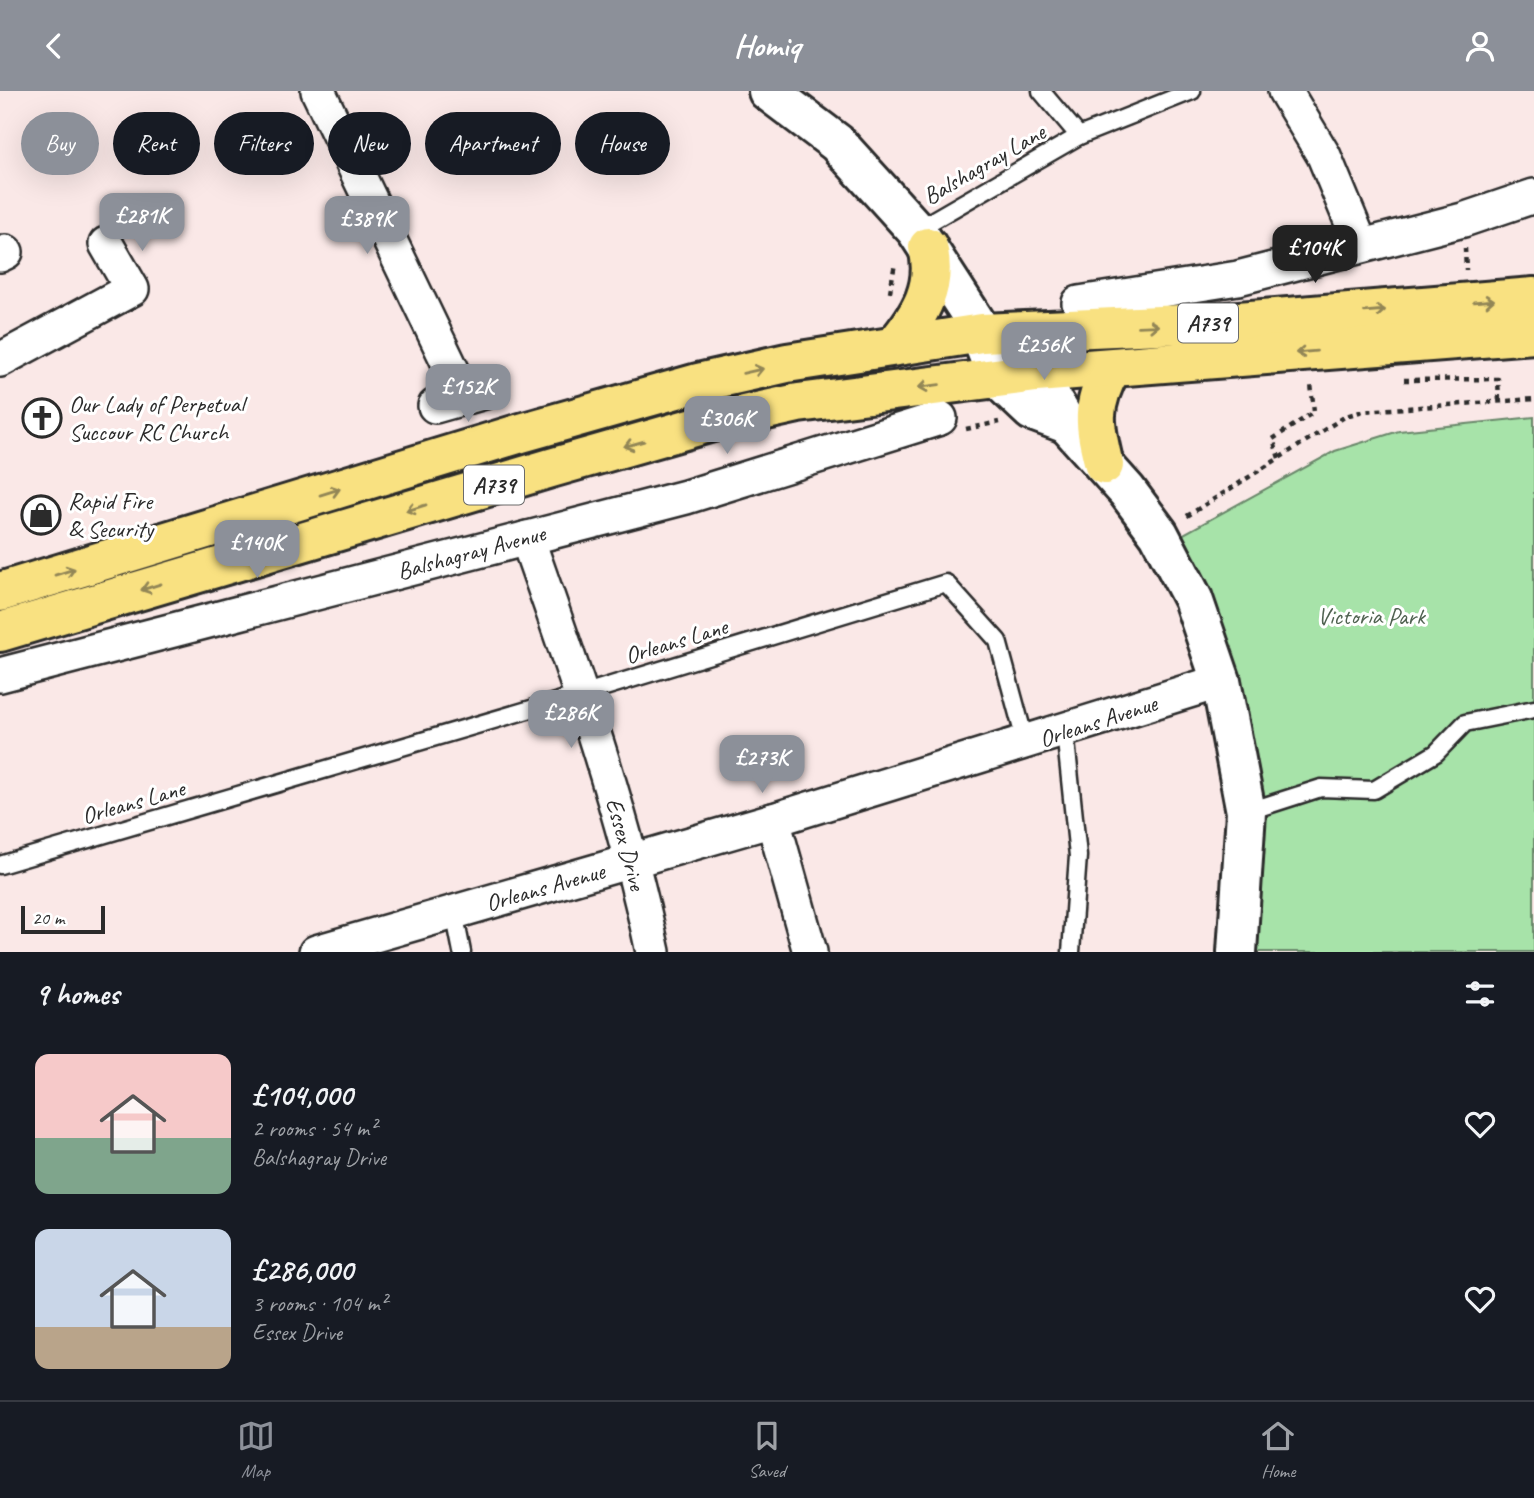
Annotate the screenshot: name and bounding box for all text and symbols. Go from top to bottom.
text: Homiq [734,25,800,66]
icon: back [35,27,73,65]
icon: person [1461,27,1499,65]
chip: Buy [21,112,99,175]
chip: Rent [113,112,200,175]
chip: Filters [214,112,314,175]
chip: New [328,112,411,175]
chip: Apartment [425,112,561,175]
chip: House [575,112,670,175]
street label: Balshagray Lane [918,116,1052,211]
pin: £281K [93,193,191,253]
pin: £389K [318,197,416,256]
text: £281K [115,201,169,230]
text: £389K [341,204,393,233]
pin: £104K [1266,225,1364,285]
text: £104K [1288,233,1342,262]
one-way arrow [1472,294,1495,307]
road number: A739 [1178,304,1238,343]
one-way arrow [1363,304,1386,317]
one-way arrow [1136,319,1159,332]
pin: £256K [995,323,1093,382]
text: £256K [1017,330,1071,359]
one-way arrow [1295,346,1318,359]
one-way arrow [741,363,764,377]
pin: £152K [419,365,517,424]
text: £152K [442,372,494,401]
one-way arrow [918,379,941,392]
place label: Our Lady of Perpetual Succour RC Church [69,389,248,447]
church icon: Our Lady of Perpetual Succour RC Church [21,397,63,439]
pin: £306K [678,397,776,456]
text: £306K [700,404,754,433]
one-way arrow [623,439,645,452]
road number: A739 [464,465,524,505]
one-way arrow [319,485,341,498]
place label: Rapid Fire & Security [68,486,155,544]
shop icon: Rapid Fire & Security [20,494,62,536]
one-way arrow [405,503,427,516]
street label: Balshagray Avenue [394,517,550,586]
pin: £140K [208,521,306,580]
text: £140K [230,528,284,557]
one-way arrow [54,565,76,578]
one-way arrow [140,581,162,594]
park label: Victoria Park [1317,601,1427,631]
street label: Orleans Lane [621,611,733,671]
street label: Orleans Avenue [1035,687,1163,754]
pin: £286K [522,691,620,750]
text: £286K [544,698,598,727]
pin: £273K [713,735,811,795]
text: £273K [736,743,789,772]
street label: Orleans Lane [78,772,190,831]
street label: Essex Drive [599,795,653,895]
street label: Orleans Avenue [482,855,610,918]
scale bar [21,903,105,935]
text: 20 m [32,906,64,930]
text: 9 homes [35,975,119,1013]
icon: filters [1461,975,1499,1013]
text: £104,000 [252,1076,352,1114]
icon: home [91,1082,175,1166]
icon: heart [1461,1105,1499,1143]
text: 2 rooms · 54 m² [252,1114,376,1143]
text: Balshagray Drive [252,1143,386,1172]
text: £286,000 [252,1251,353,1289]
icon: home [91,1257,175,1341]
icon: heart [1461,1280,1499,1318]
text: 3 rooms · 104 m² [252,1289,387,1318]
text: Essex Drive [252,1318,342,1347]
tab: Map [237,1417,275,1483]
tab: Saved [748,1417,786,1483]
tab: Home [1259,1417,1297,1483]

